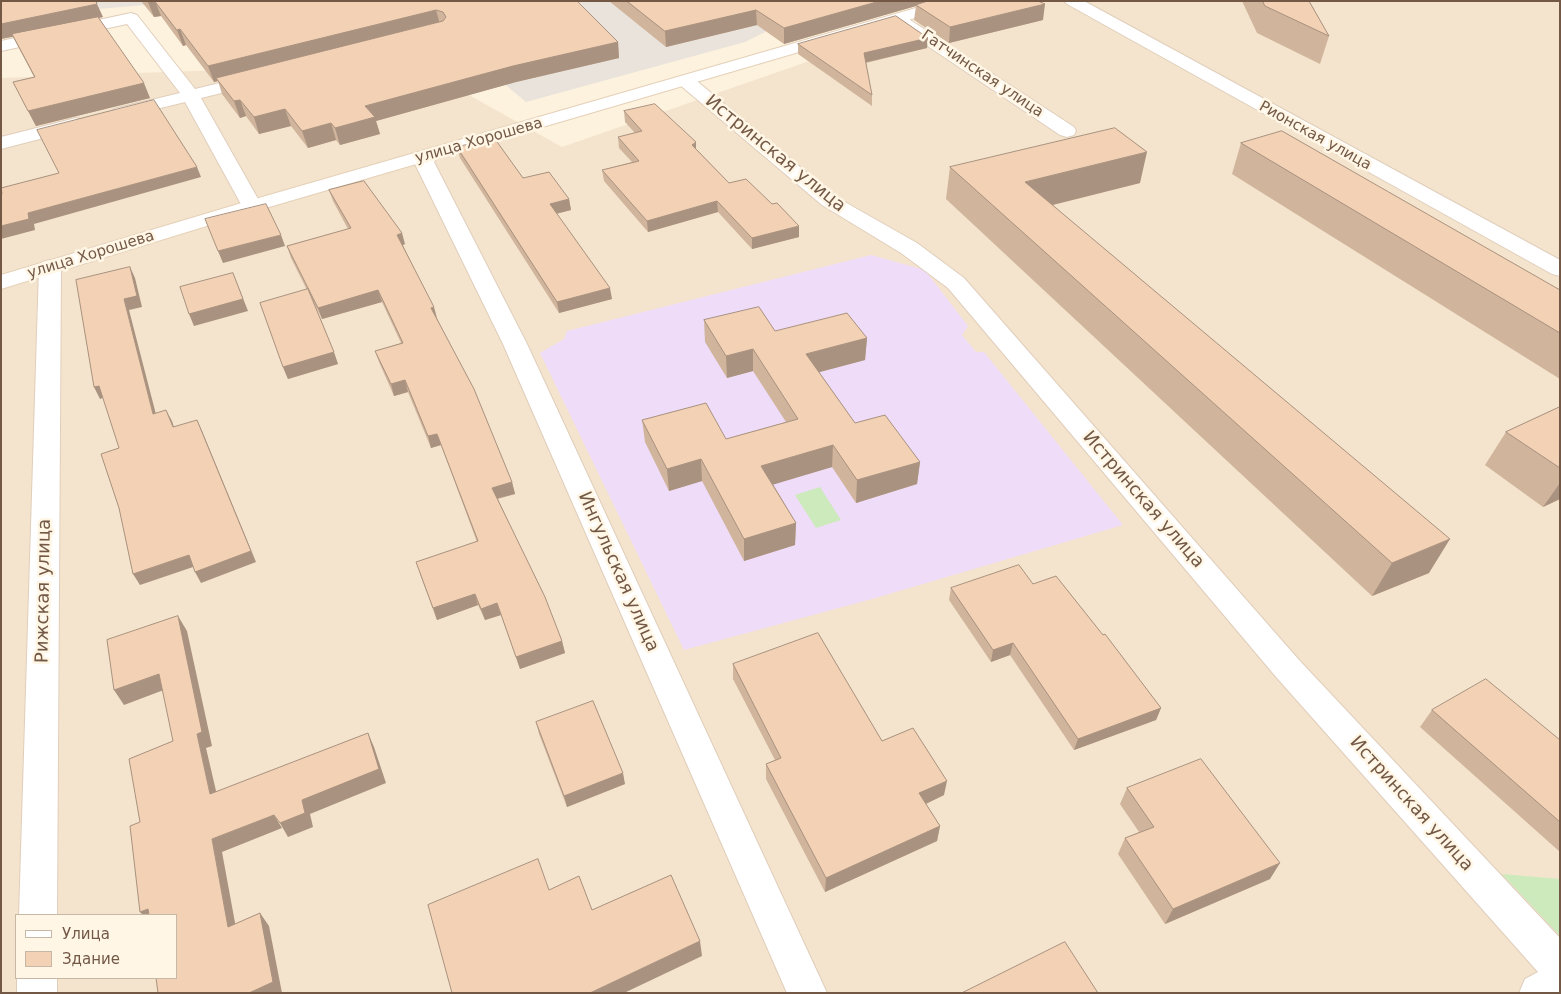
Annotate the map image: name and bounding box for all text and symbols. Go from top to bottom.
street label: Гатчинская улица [918,26,1046,122]
street label: Истринская улица [701,91,849,217]
street label: Рионская улица [1256,98,1374,174]
street label: улица Хорошева [413,114,545,168]
street label: улица Хорошева [25,227,157,283]
street label: Истринская улица [1078,427,1208,573]
street label: Ингульская улица [573,489,663,655]
street label: Рижская улица [32,519,56,663]
street label: Истринская улица [1345,732,1477,876]
legend [15,914,178,979]
text: Улица [62,925,110,943]
text: Здание [62,950,120,968]

